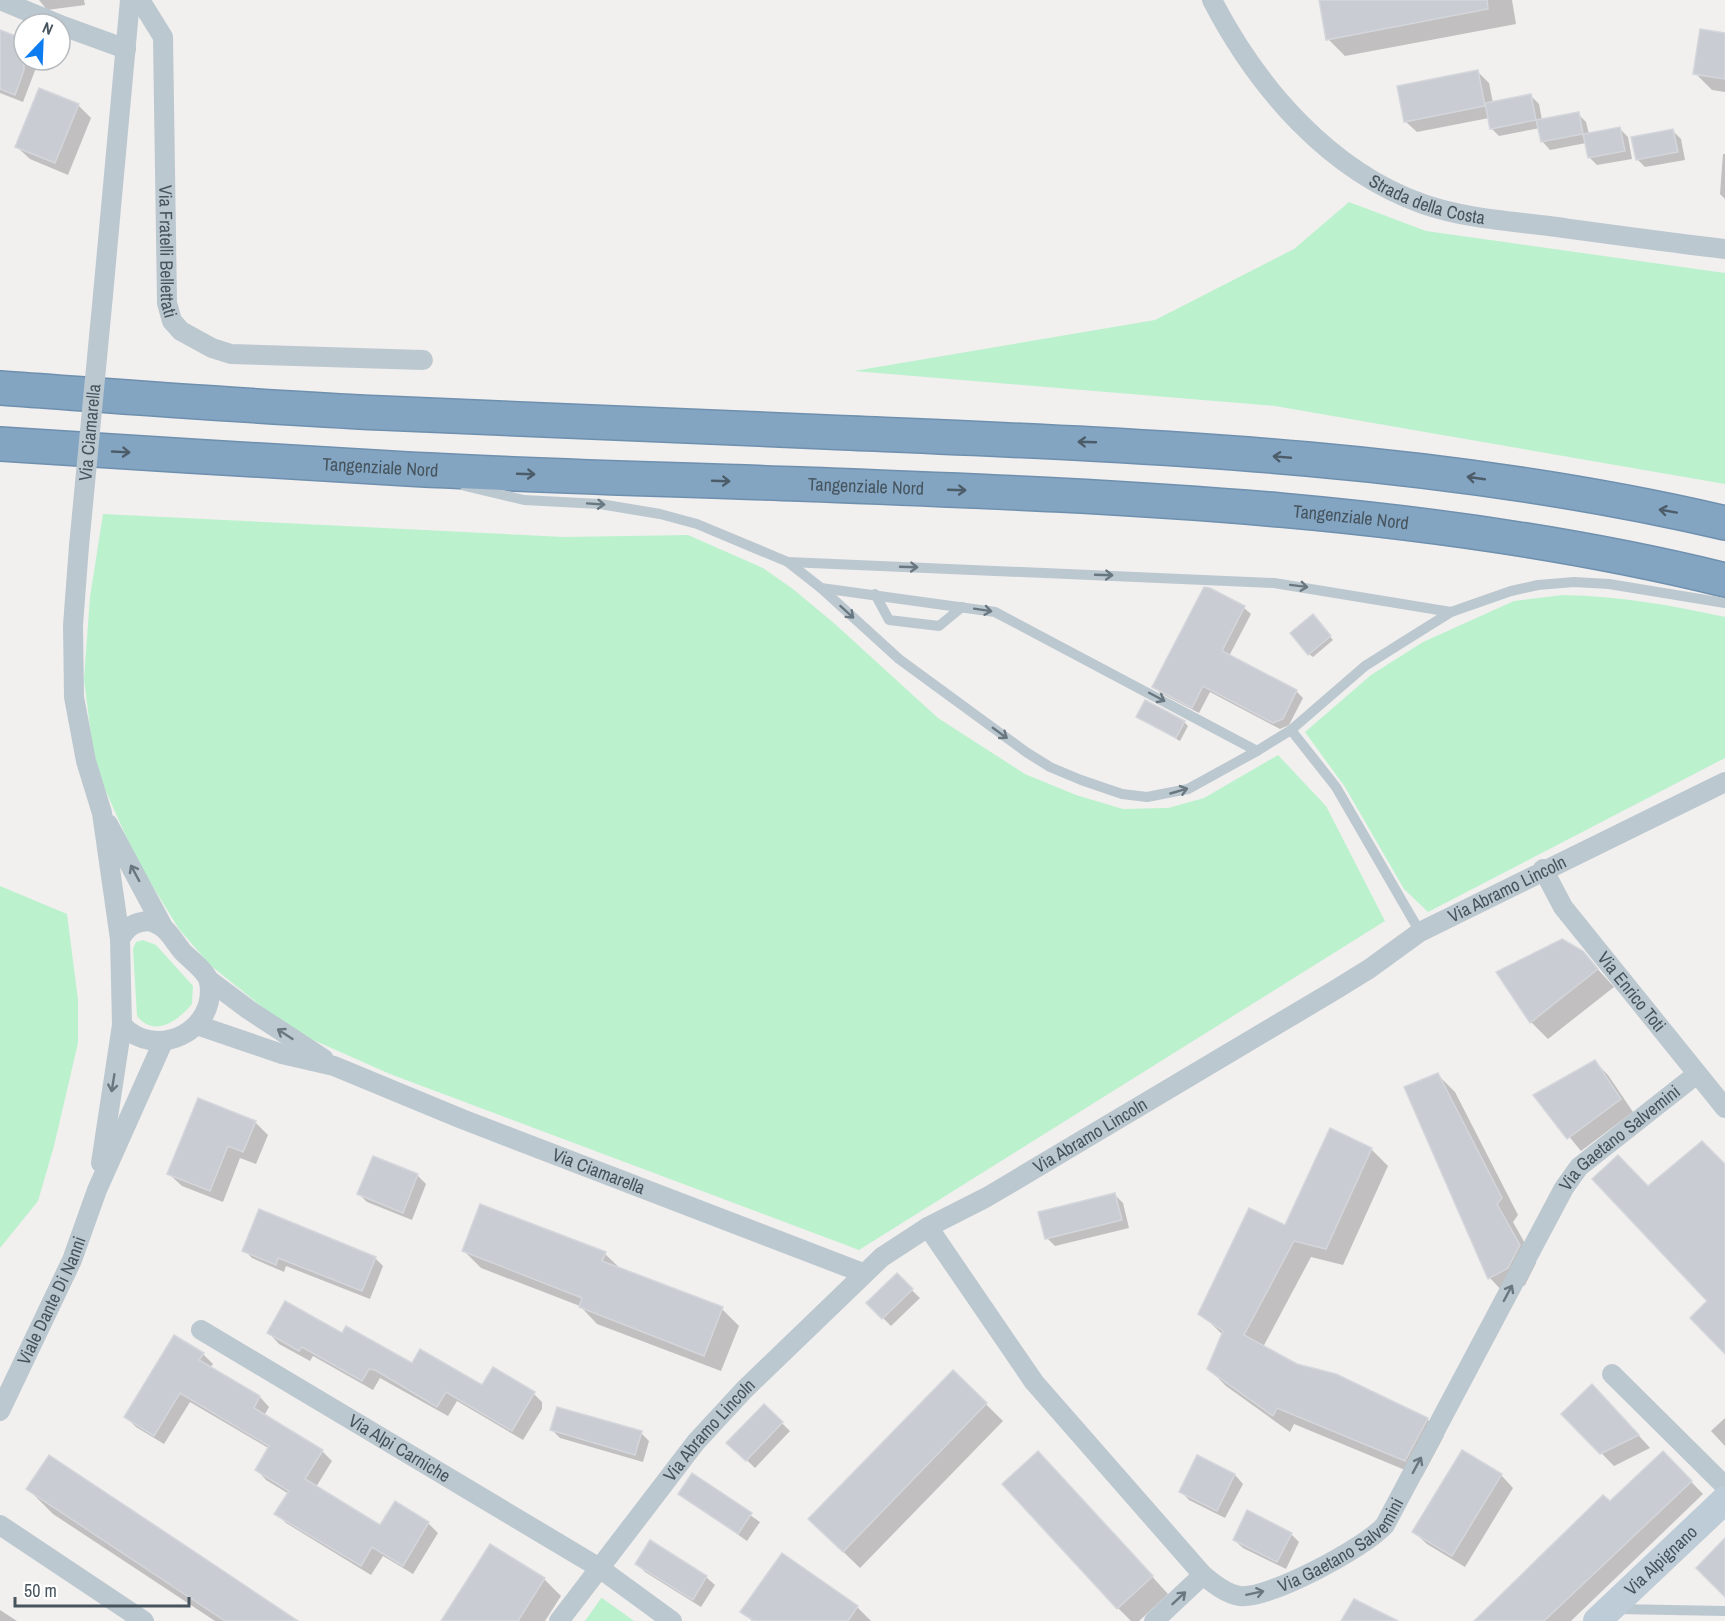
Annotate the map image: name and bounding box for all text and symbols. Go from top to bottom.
north arrow [12,12,72,72]
text: N [39,16,57,40]
street label: Strada della Costa [1365,168,1487,230]
street label: Via Fratelli Bellettati [153,185,183,320]
street label: Via Ciamarella [72,383,106,482]
one-way arrow [1078,437,1098,448]
one-way arrow [111,446,131,457]
street label: Tangenziale Nord [322,451,439,483]
one-way arrow [1272,451,1292,462]
one-way arrow [515,468,535,479]
street label: Tangenziale Nord [807,471,924,501]
one-way arrow [1466,473,1486,484]
one-way arrow [710,476,730,487]
one-way arrow [947,485,967,496]
street label: Tangenziale Nord [1292,498,1410,535]
one-way arrow [586,499,606,510]
one-way arrow [1659,505,1678,516]
one-way arrow [899,561,919,573]
one-way arrow [1094,569,1114,580]
one-way arrow [1288,581,1308,592]
one-way arrow [840,605,855,619]
one-way arrow [973,605,992,616]
one-way arrow [1147,692,1165,703]
one-way arrow [991,727,1007,739]
one-way arrow [1169,785,1188,797]
street label: Via Abramo Lincoln [1444,849,1570,928]
one-way arrow [129,865,140,883]
street label: Via Enrico Toti [1592,946,1672,1037]
one-way arrow [277,1028,294,1040]
one-way arrow [108,1073,119,1092]
street label: Via Gaetano Salvemini [1553,1079,1685,1196]
street label: Via Abramo Lincoln [1028,1092,1152,1179]
street label: Via Ciamarella [549,1142,649,1200]
street label: Viale Dante Di Nanni [11,1233,92,1369]
one-way arrow [1503,1284,1514,1302]
street label: Via Abramo Lincoln [657,1373,760,1486]
street label: Via Alpi Carniche [344,1408,455,1488]
one-way arrow [1411,1457,1423,1474]
street label: Via Gaetano Salvemini [1274,1493,1409,1598]
street label: Via Alpignano [1619,1520,1703,1601]
scale bar [15,1570,189,1608]
text: 50 m [24,1578,57,1603]
one-way arrow [1246,1587,1265,1599]
one-way arrow [1171,1591,1186,1605]

